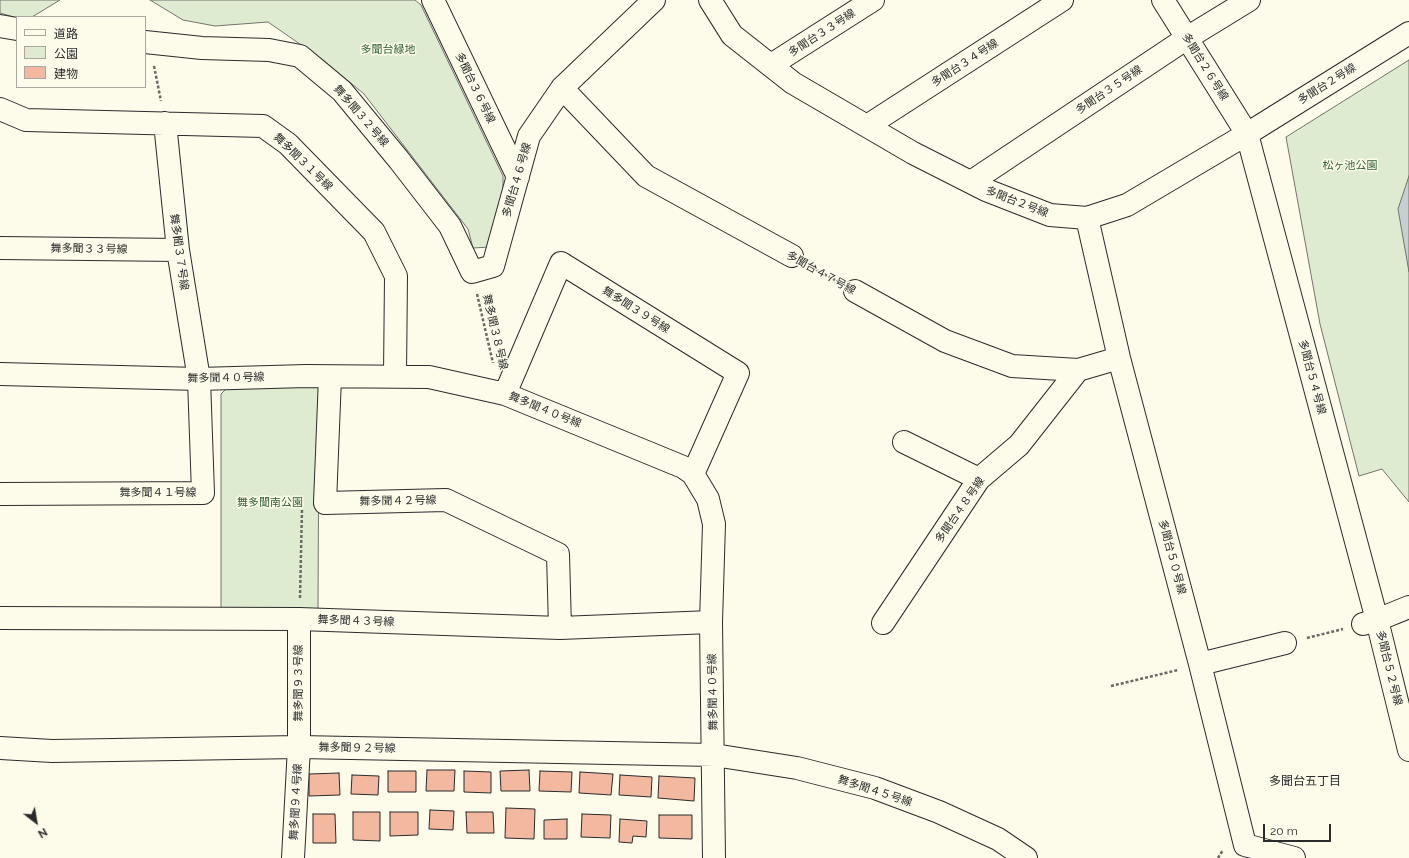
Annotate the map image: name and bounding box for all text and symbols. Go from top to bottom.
street label: 多聞台３３号線 [786,6,858,60]
legend [16,16,146,88]
text: 道路 [54,27,78,41]
street label: 多聞台２６号線 [1179,31,1231,103]
street label: 多聞台３４号線 [929,36,1001,90]
park label: 多聞台緑地 [361,43,415,57]
text: 公園 [54,47,78,61]
street label: 多聞台３６号線 [452,51,498,125]
street label: 多聞台２号線 [1296,61,1358,107]
street label: 多聞台３５号線 [1073,63,1145,117]
text: 建物 [54,67,78,81]
street label: 舞多聞３２号線 [331,83,391,149]
street label: 舞多聞３１号線 [271,131,335,193]
street label: 多聞台４６号線 [500,141,534,219]
park label: 松ヶ池公園 [1323,159,1377,173]
street label: 多聞台２号線 [984,184,1050,220]
street label: 舞多聞３７号線 [167,213,191,291]
street label: 舞多聞３３号線 [50,242,128,256]
street label: 多聞台４７号線 [784,249,858,297]
street label: 舞多聞３９号線 [600,284,672,336]
street label: 舞多聞３８号線 [480,293,510,371]
street label: 多聞台５４号線 [1296,338,1328,416]
street label: 舞多聞４０号線 [187,371,265,385]
street label: 舞多聞４０号線 [507,389,583,431]
street label: 多聞台４８号線 [933,475,987,545]
street label: 舞多聞４１号線 [120,486,196,500]
street label: 舞多聞４２号線 [359,494,437,508]
park label: 舞多聞南公園 [237,496,303,510]
street label: 多聞台５０号線 [1156,518,1188,596]
street label: 舞多聞４３号線 [317,613,395,629]
street label: 多聞台５２号線 [1373,629,1405,707]
street label: 舞多聞９３号線 [292,645,306,721]
street label: 舞多聞４０号線 [706,653,720,731]
street label: 舞多聞９２号線 [318,741,396,755]
street label: 舞多聞９４号線 [287,763,305,841]
street label: 舞多聞４５号線 [836,773,914,809]
district label: 多聞台五丁目 [1269,774,1341,788]
north arrow [16,802,56,842]
scale bar [1265,816,1333,842]
text: 20 m [1270,824,1298,838]
text: N [35,825,49,840]

